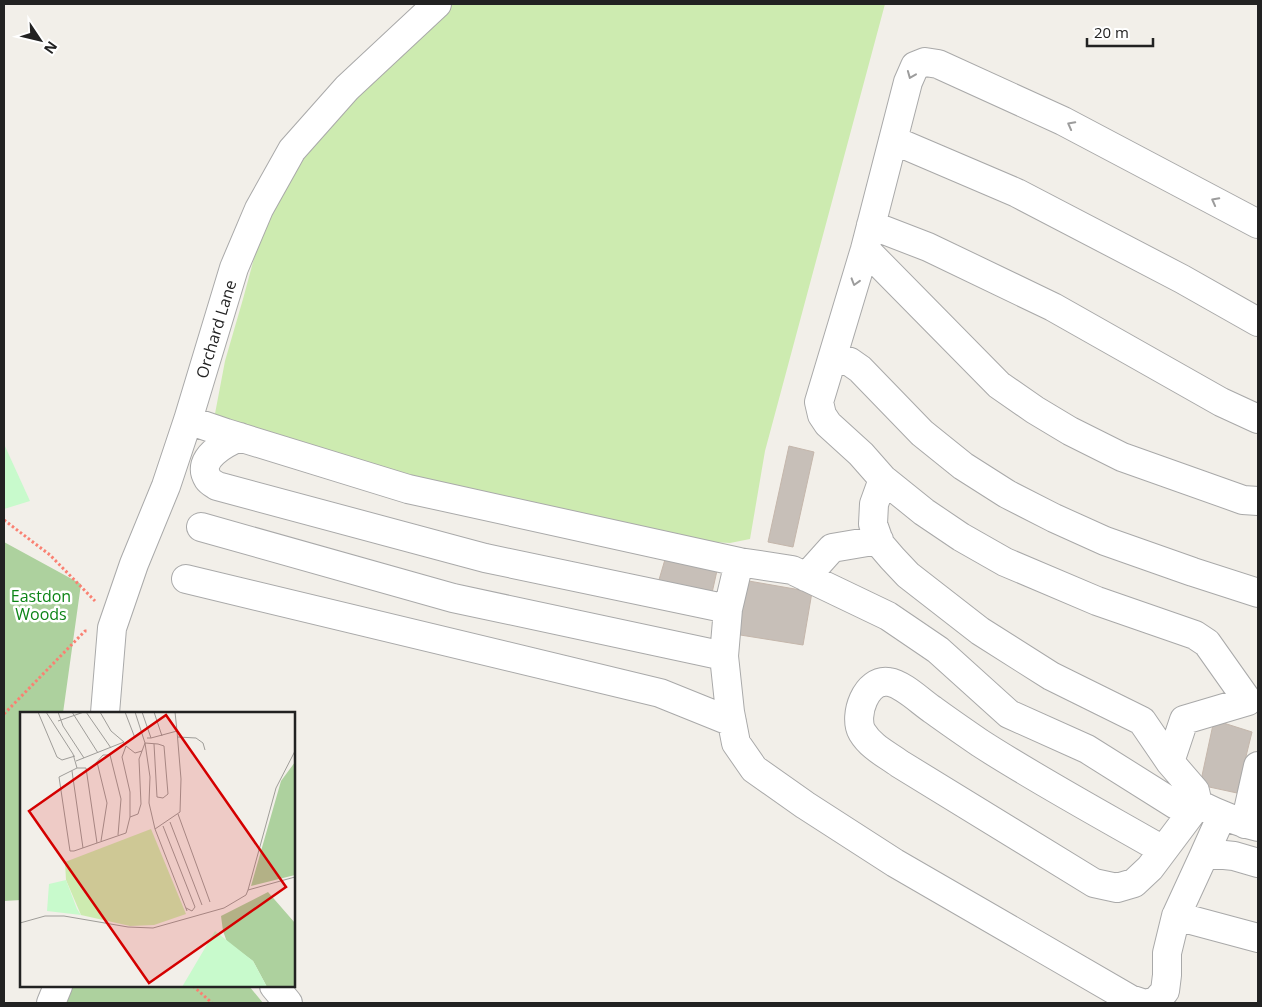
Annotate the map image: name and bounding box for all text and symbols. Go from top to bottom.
north arrow [15,15,65,65]
scale bar [1087,15,1153,47]
text: 20 m [1094,22,1129,42]
text: N [40,38,62,58]
one-way arrow [907,70,918,79]
one-way arrow [1068,121,1077,131]
one-way arrow [1211,197,1220,207]
street label: Orchard Lane [191,277,241,381]
one-way arrow [851,278,861,286]
park label: Eastdon Woods [11,585,71,625]
inset map [20,712,295,987]

